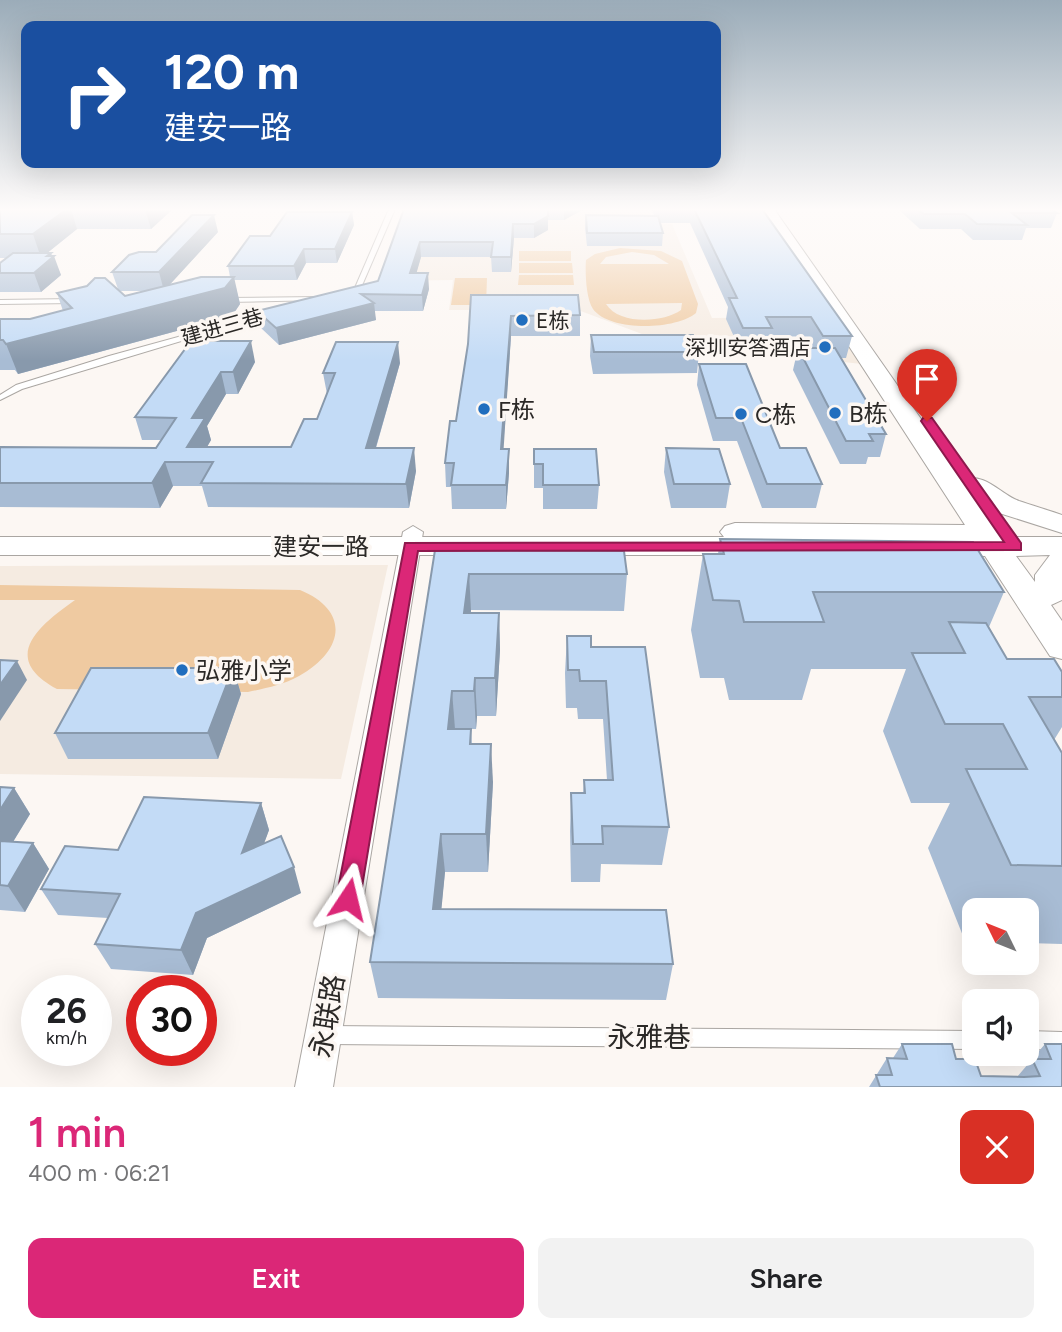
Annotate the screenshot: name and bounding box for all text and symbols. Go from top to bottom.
text: 120 m [164,42,299,101]
icon: right [49,49,140,140]
text: 建安一路 [164,109,292,147]
street label: 建进三巷 [178,303,266,351]
place label: E栋 [536,308,569,333]
marker: E栋 [514,312,530,328]
place label: 深圳安答酒店 [685,335,811,360]
marker: 深圳安答酒店 [817,339,833,355]
pin [897,349,957,421]
icon: arrive [908,360,946,398]
place label: F栋 [498,395,535,424]
place label: B栋 [849,399,888,428]
place label: C栋 [755,400,796,429]
marker: F栋 [476,401,492,417]
marker: B栋 [827,405,843,421]
marker: C栋 [733,406,749,422]
street label: 建安一路 [273,532,369,561]
place label: 弘雅小学 [196,656,292,685]
marker: 弘雅小学 [174,662,190,678]
position arrow [311,862,385,936]
north arrow [962,898,1040,975]
map controls [962,898,1039,1066]
street label: 永联路 [303,972,351,1060]
speed limit sign: 30 [126,975,217,1066]
button: sound [962,989,1039,1066]
text: 26 [46,990,87,1032]
street label: 永雅巷 [607,1020,691,1054]
text: km/h [46,1027,87,1049]
text: 1 min [28,1107,126,1158]
button: close [960,1110,1034,1184]
text: 400 m · 06:21 [28,1159,170,1187]
button: Exit [28,1238,524,1318]
button: Share [538,1238,1034,1318]

